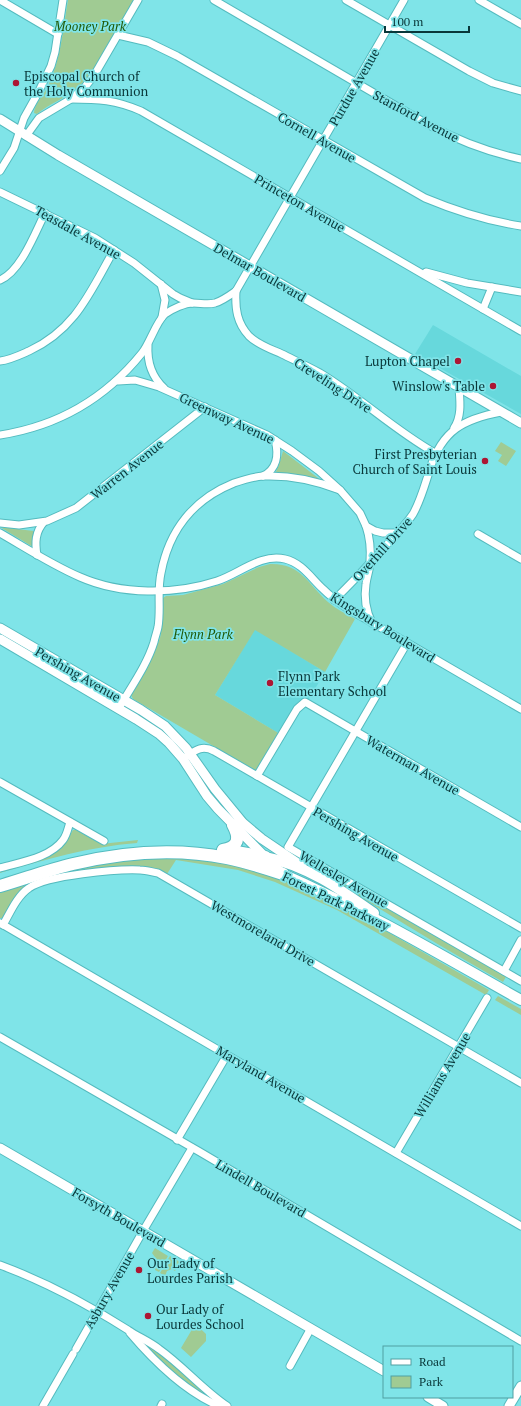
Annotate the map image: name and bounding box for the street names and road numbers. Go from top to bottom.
street label: Purdue Avenue [324,45,384,129]
street label: Stanford Avenue [370,86,462,146]
street label: Cornell Avenue [274,107,360,167]
street label: Princeton Avenue [251,170,349,236]
street label: Teasdale Avenue [32,201,124,263]
street label: Delmar Boulevard [211,238,309,306]
street label: Creveling Drive [291,353,375,417]
street label: Greenway Avenue [177,388,277,448]
street label: Warren Avenue [87,435,167,503]
street label: Overhill Drive [348,513,416,585]
street label: Kingsbury Boulevard [327,588,439,666]
street label: Pershing Avenue [32,642,124,706]
street label: Waterman Avenue [363,731,463,799]
street label: Pershing Avenue [310,802,402,866]
street label: Wellesley Avenue [296,846,392,912]
street label: Forest Park Parkway [279,867,393,935]
street label: Westmoreland Drive [207,896,319,970]
street label: Williams Avenue [409,1029,475,1121]
street label: Maryland Avenue [213,1041,309,1107]
street label: Lindell Boulevard [212,1155,310,1221]
street label: Forsyth Boulevard [69,1183,169,1251]
street label: Asbury Avenue [80,1248,138,1332]

